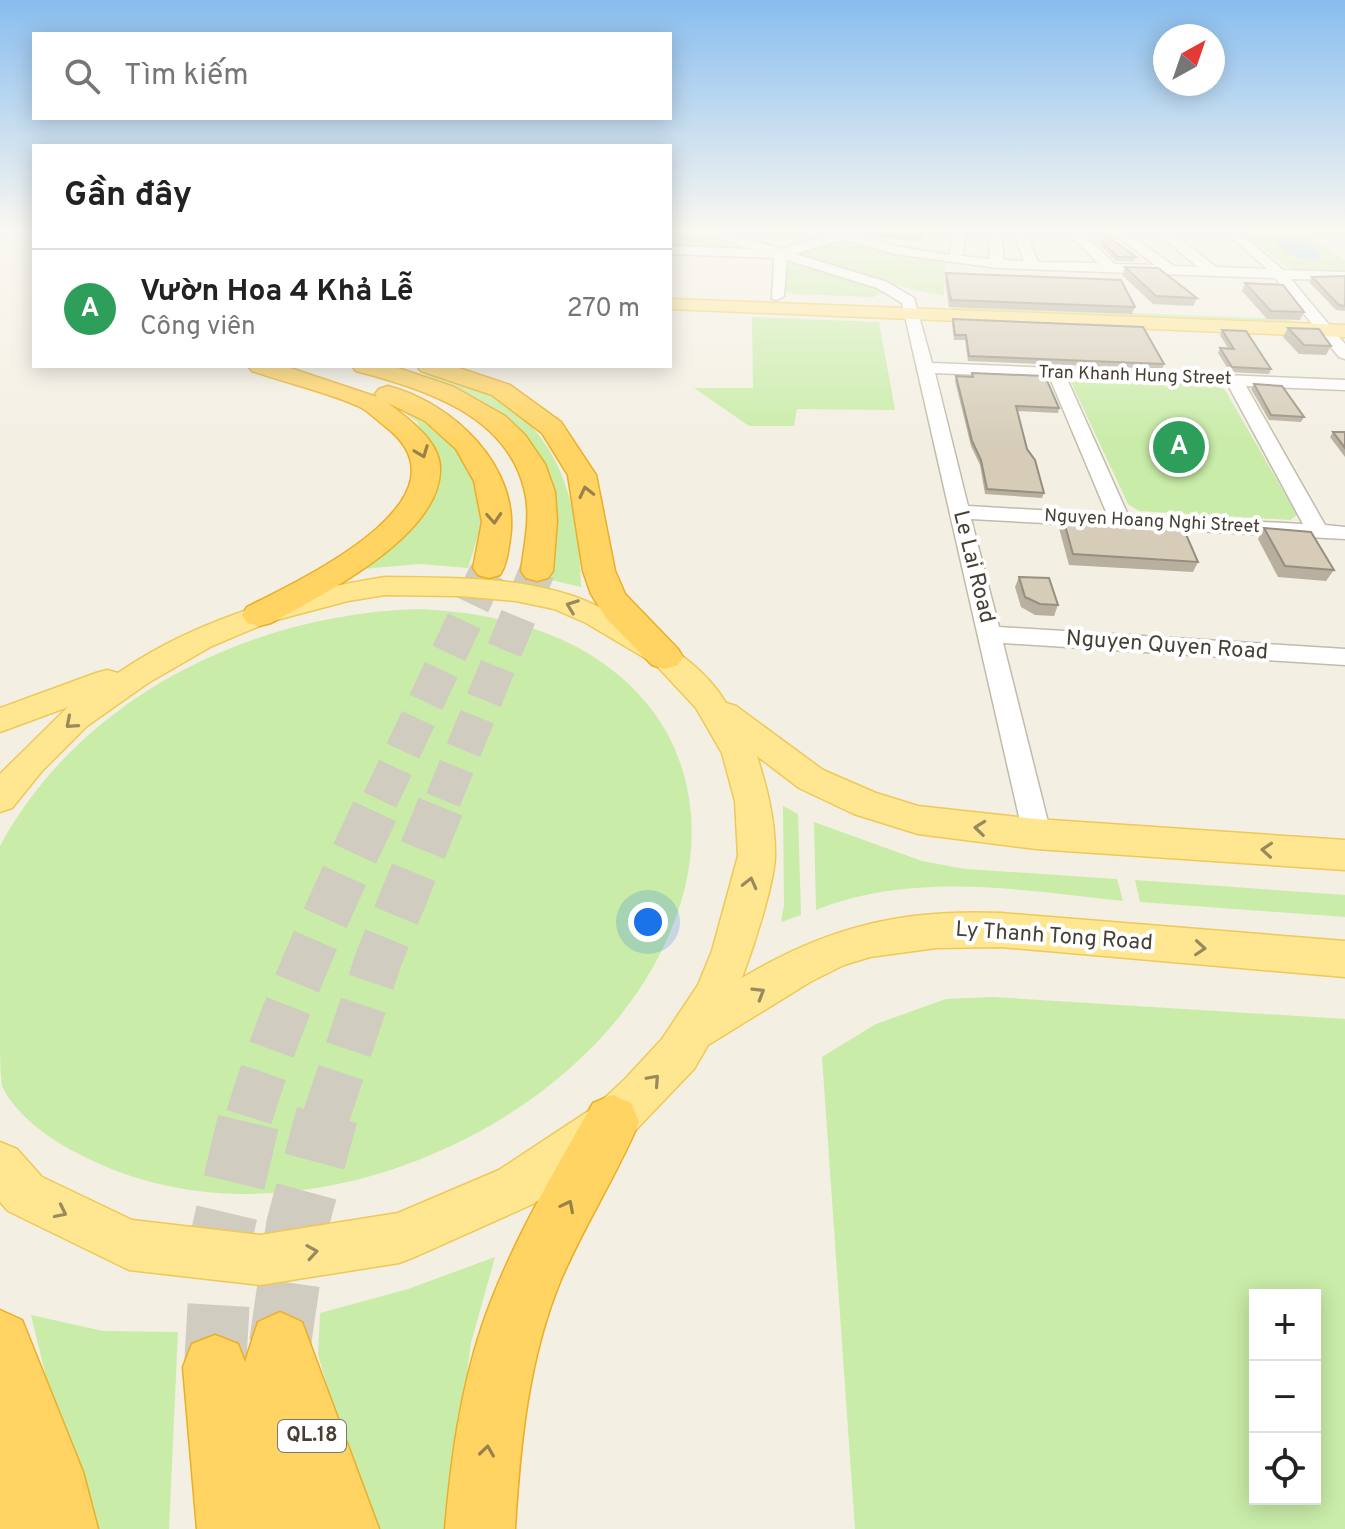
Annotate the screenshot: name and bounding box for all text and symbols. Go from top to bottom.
north arrow [1153,24,1225,96]
search box [32,32,672,120]
icon: search [60,54,104,98]
text: Tìm kiếm [124,58,249,95]
text: Gần đây [64,175,192,218]
text: Vườn Hoa 4 Khả Lễ [140,274,413,311]
text: A [81,293,99,326]
text: 270 m [567,293,640,326]
text: Công viên [140,311,256,344]
street label: Tran Khanh Hung Street [1038,361,1232,391]
pin: A [1153,417,1205,477]
one-way arrow [412,444,429,458]
one-way arrow [578,486,595,499]
street label: Nguyen Hoang Nghi Street [1044,505,1260,539]
street label: Le Lai Road [946,508,1000,626]
one-way arrow [485,512,502,525]
one-way arrow [566,599,580,616]
street label: Nguyen Quyen Road [1065,625,1269,667]
one-way arrow [66,713,81,728]
one-way arrow [973,820,986,837]
one-way arrow [1260,842,1273,859]
one-way arrow [740,876,757,890]
your location [628,902,668,942]
street label: Ly Thanh Tong Road [954,917,1154,957]
one-way arrow [1194,939,1207,956]
one-way arrow [750,987,765,1003]
one-way arrow [645,1074,659,1089]
one-way arrow [559,1200,574,1215]
one-way arrow [53,1202,68,1218]
one-way arrow [305,1244,319,1261]
map controls [1249,1289,1321,1505]
button: + [1249,1289,1321,1361]
button: − [1249,1361,1321,1433]
road number: QL.18 [278,1420,346,1452]
button: locate [1249,1433,1321,1505]
one-way arrow [479,1445,496,1458]

